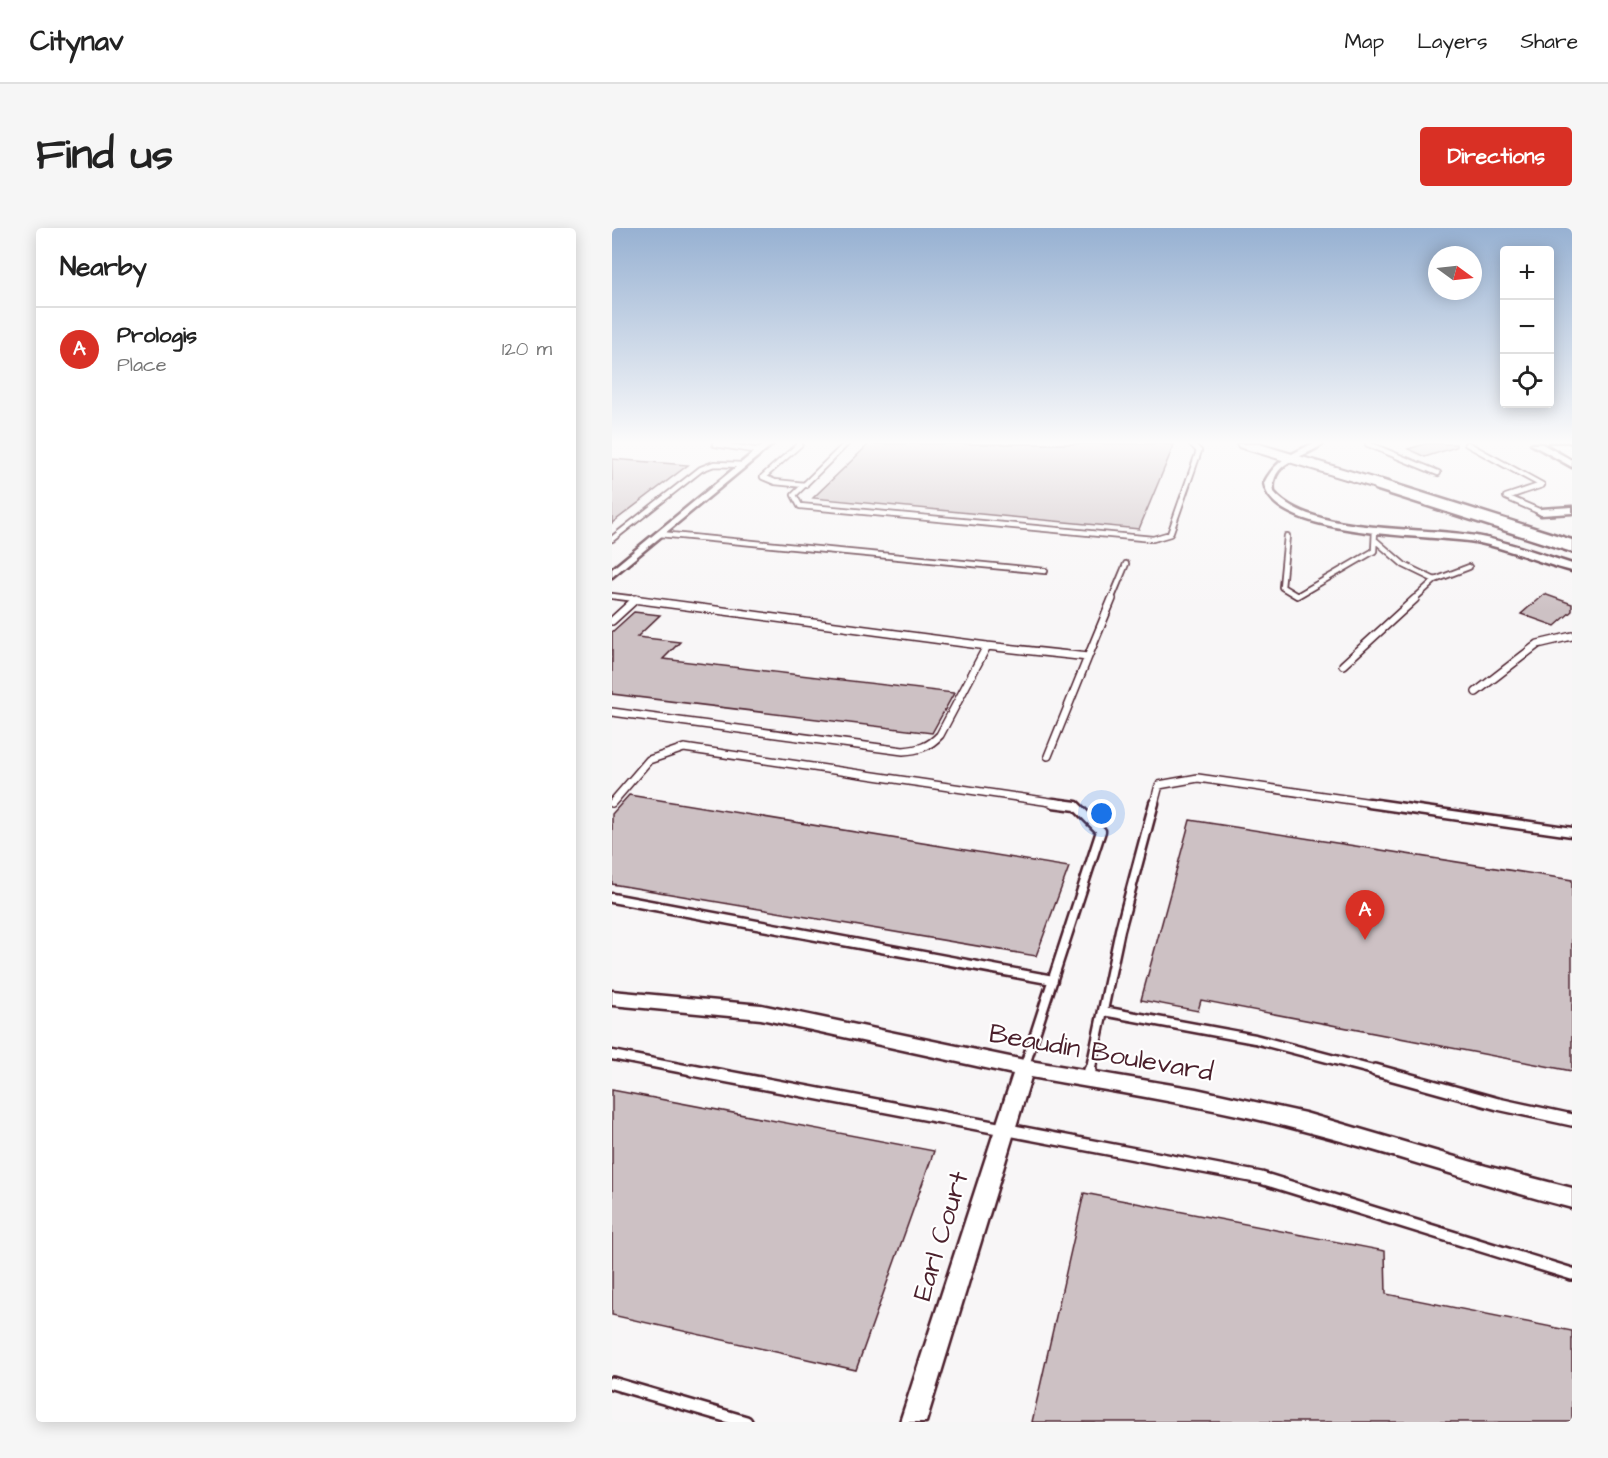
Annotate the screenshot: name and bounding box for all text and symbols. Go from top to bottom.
text: Citynav [30,22,124,61]
text: Map [1344,27,1384,56]
text: Layers [1417,27,1487,56]
text: Share [1520,27,1578,56]
text: Find us [36,127,173,185]
button: Directions [1420,127,1572,186]
north arrow [1428,246,1482,300]
map controls [1500,246,1554,408]
button: + [1500,246,1554,300]
text: Nearby [60,249,147,285]
button: − [1500,300,1554,354]
text: Prologis [117,320,197,351]
text: A [73,335,86,363]
text: 120 m [502,335,552,363]
text: Place [117,351,167,379]
button: locate [1500,354,1554,408]
your location [1087,799,1116,828]
pin: A [1346,890,1384,940]
street label: Beaudin Boulevard [986,1015,1216,1091]
street label: Earl Court [903,1167,979,1305]

